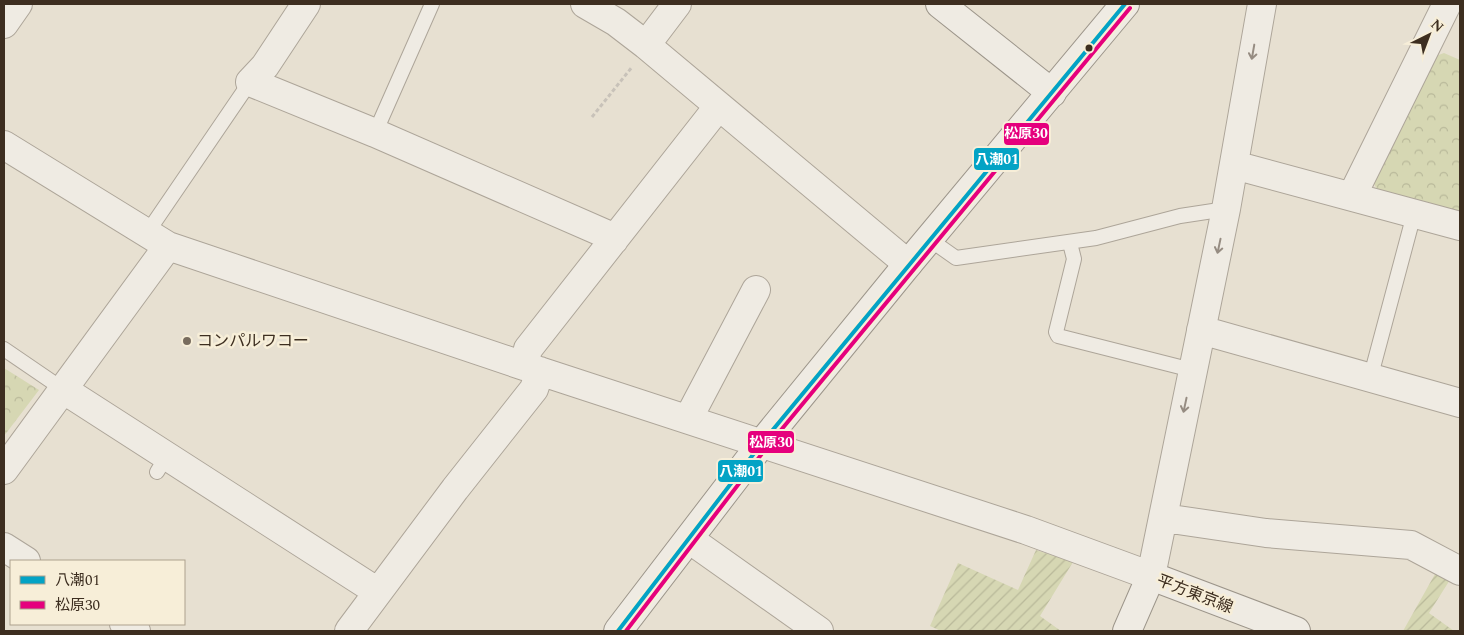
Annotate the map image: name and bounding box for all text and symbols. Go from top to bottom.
north arrow [1404,10,1454,60]
text: N [1426,14,1449,37]
unlabelled marker [1084,43,1094,53]
one-way arrow [1248,43,1258,59]
line badge: 松原30 [1003,122,1050,146]
text: 松原30 [1004,123,1048,144]
line badge: 八潮01 [973,147,1020,171]
text: 八潮01 [975,149,1019,170]
one-way arrow [1213,238,1223,254]
place label: コンパルワコー [197,329,309,353]
marker: コンパルワコー [181,335,193,347]
one-way arrow [1180,397,1190,413]
line badge: 松原30 [747,430,795,454]
text: 松原30 [749,432,793,453]
line badge: 八潮01 [717,459,764,483]
text: 八潮01 [719,461,763,482]
legend [10,560,185,625]
street label: 平方東京線 [1153,568,1237,620]
text: 八潮01 [55,569,100,592]
text: 松原30 [55,594,100,617]

